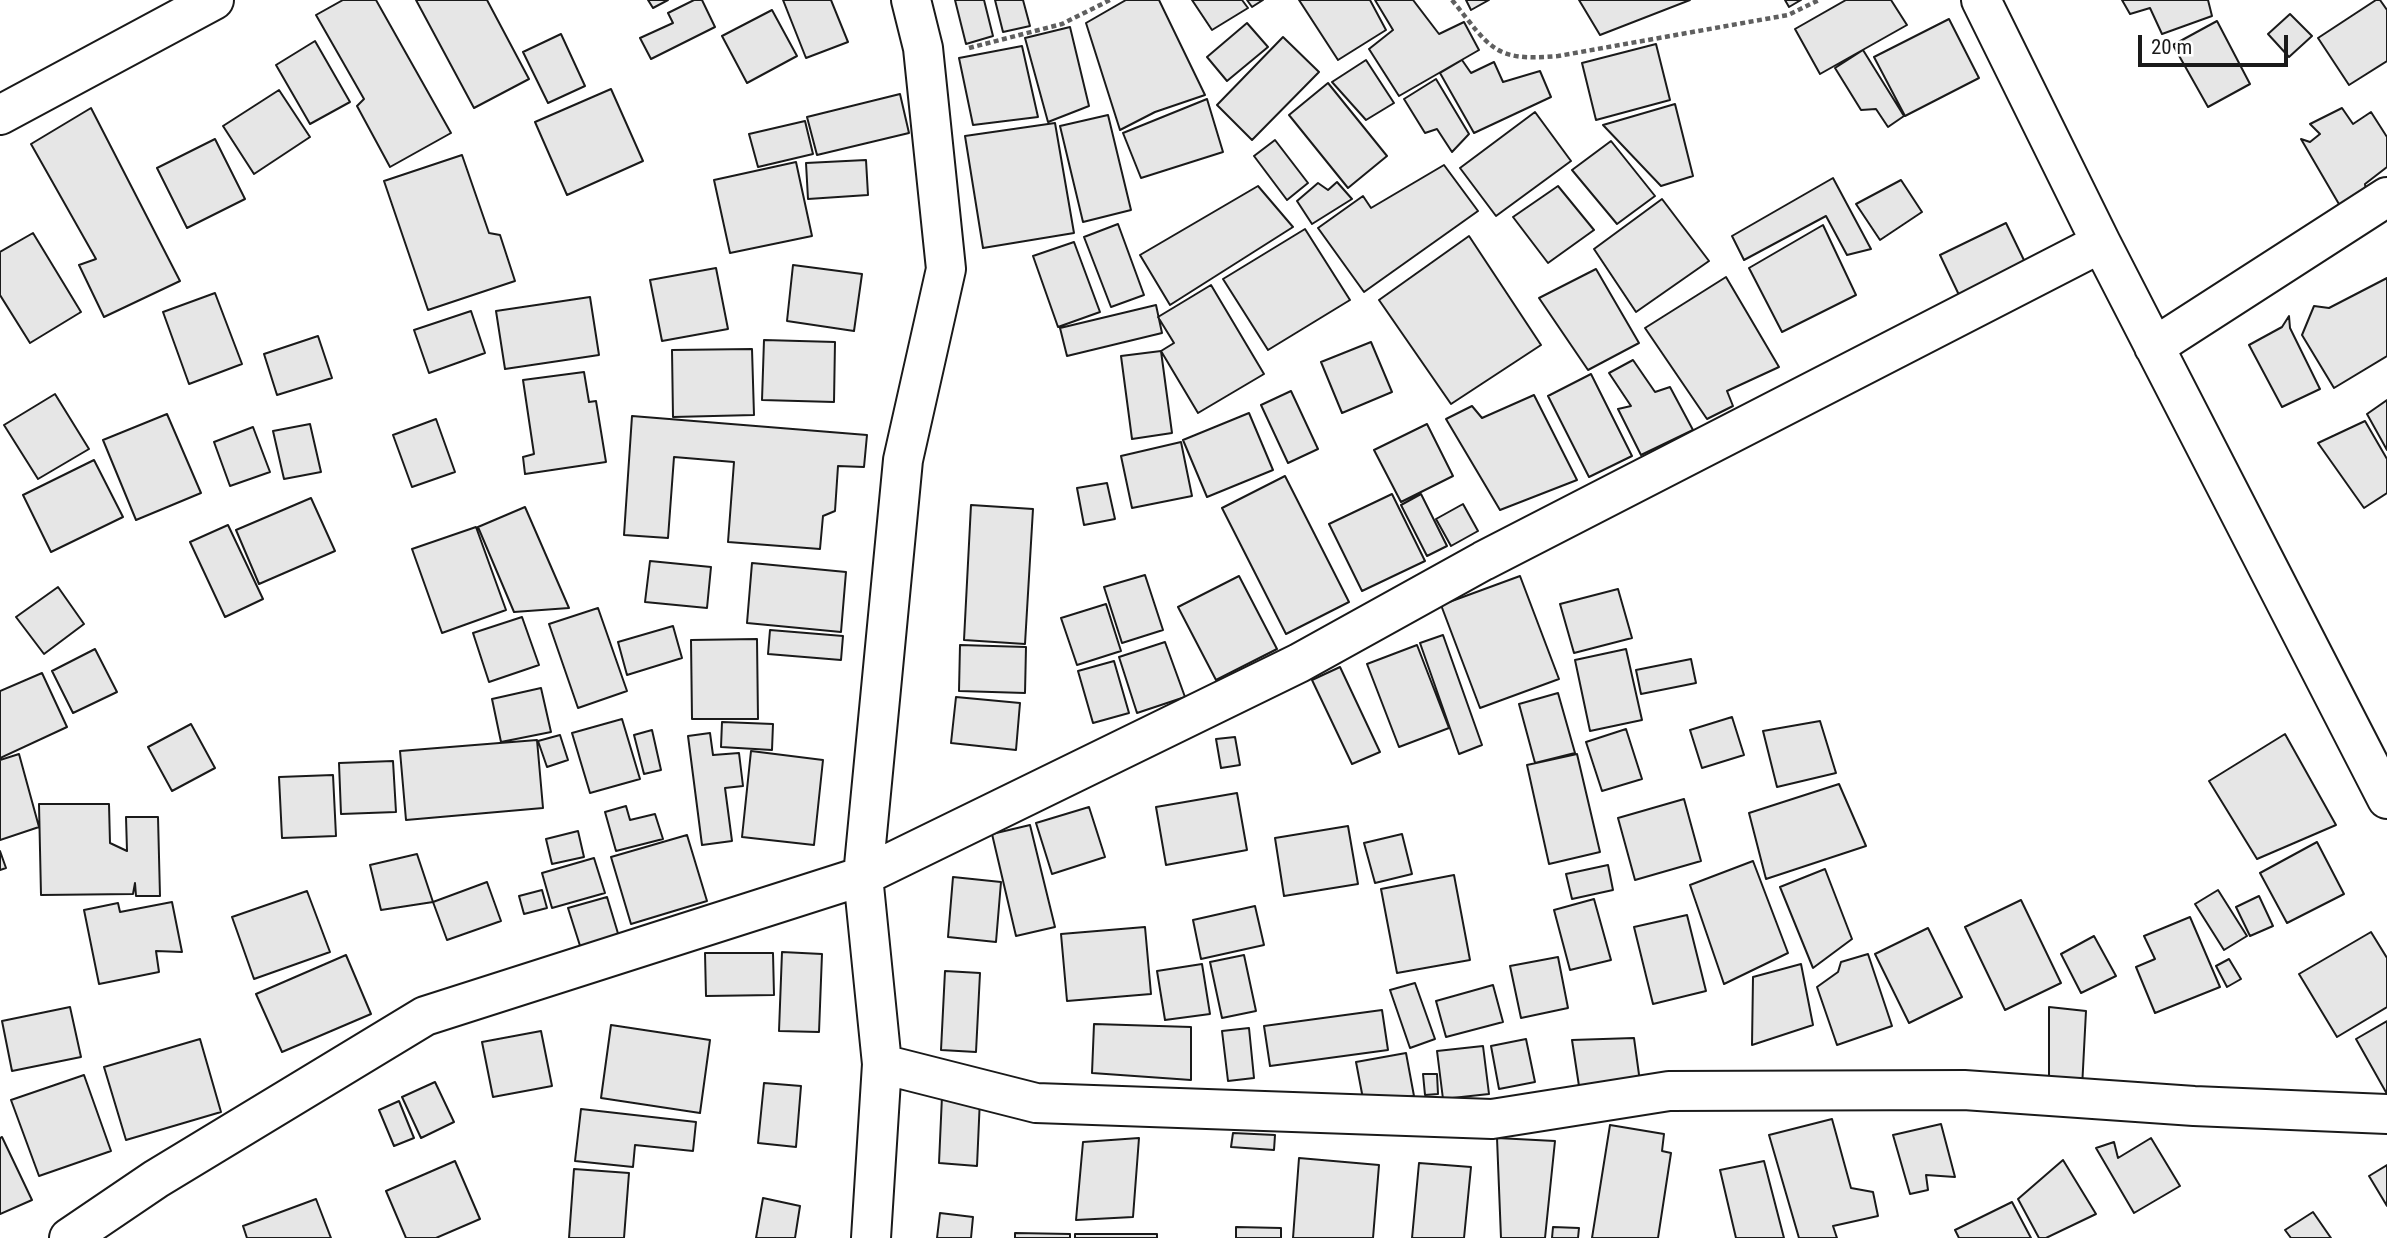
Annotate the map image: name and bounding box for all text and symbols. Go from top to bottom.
scale bar [2142,21,2292,65]
text: 20 m [2151,35,2192,59]

